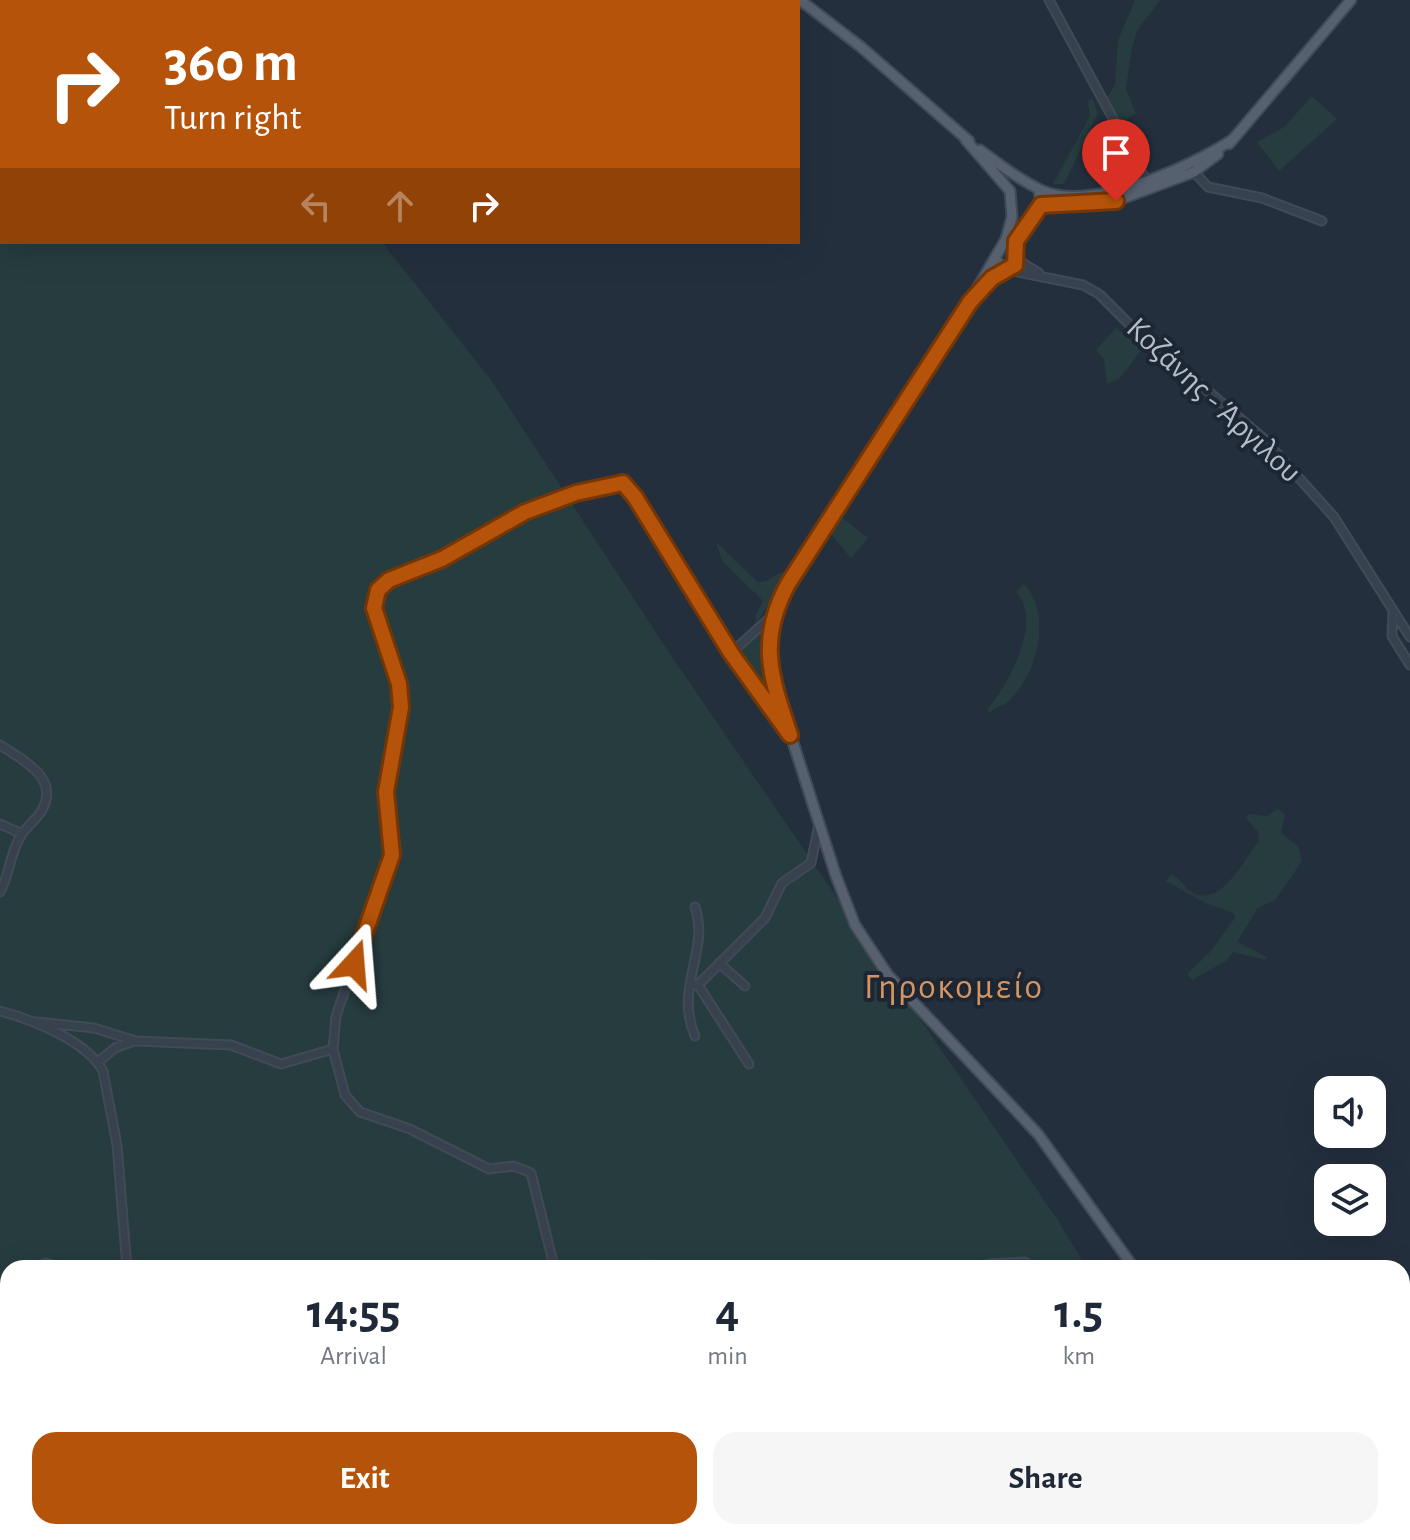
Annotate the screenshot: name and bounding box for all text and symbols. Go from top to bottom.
icon: right [32,32,136,136]
text: 360 m [164,35,298,91]
text: Turn right [164,100,301,136]
pin [1082,119,1150,201]
icon: arrive [1094,131,1138,175]
icon: left [294,184,338,228]
icon: ahead [378,184,422,228]
icon: right [462,184,506,228]
street label: Κοζάνης - Άργιλου [1121,311,1307,489]
position arrow [312,922,396,1006]
district label: Γηροκομείο [864,969,1044,1005]
map controls [1314,1076,1386,1236]
button: sound [1314,1076,1386,1148]
button: layers [1314,1164,1386,1236]
text: 14:55 [307,1289,401,1337]
text: 4 [715,1289,740,1337]
text: 1.5 [1054,1289,1103,1337]
text: Arrival [320,1343,387,1369]
text: min [707,1343,748,1369]
text: km [1063,1343,1095,1369]
button: Exit [32,1432,697,1524]
button: Share [713,1432,1378,1524]

